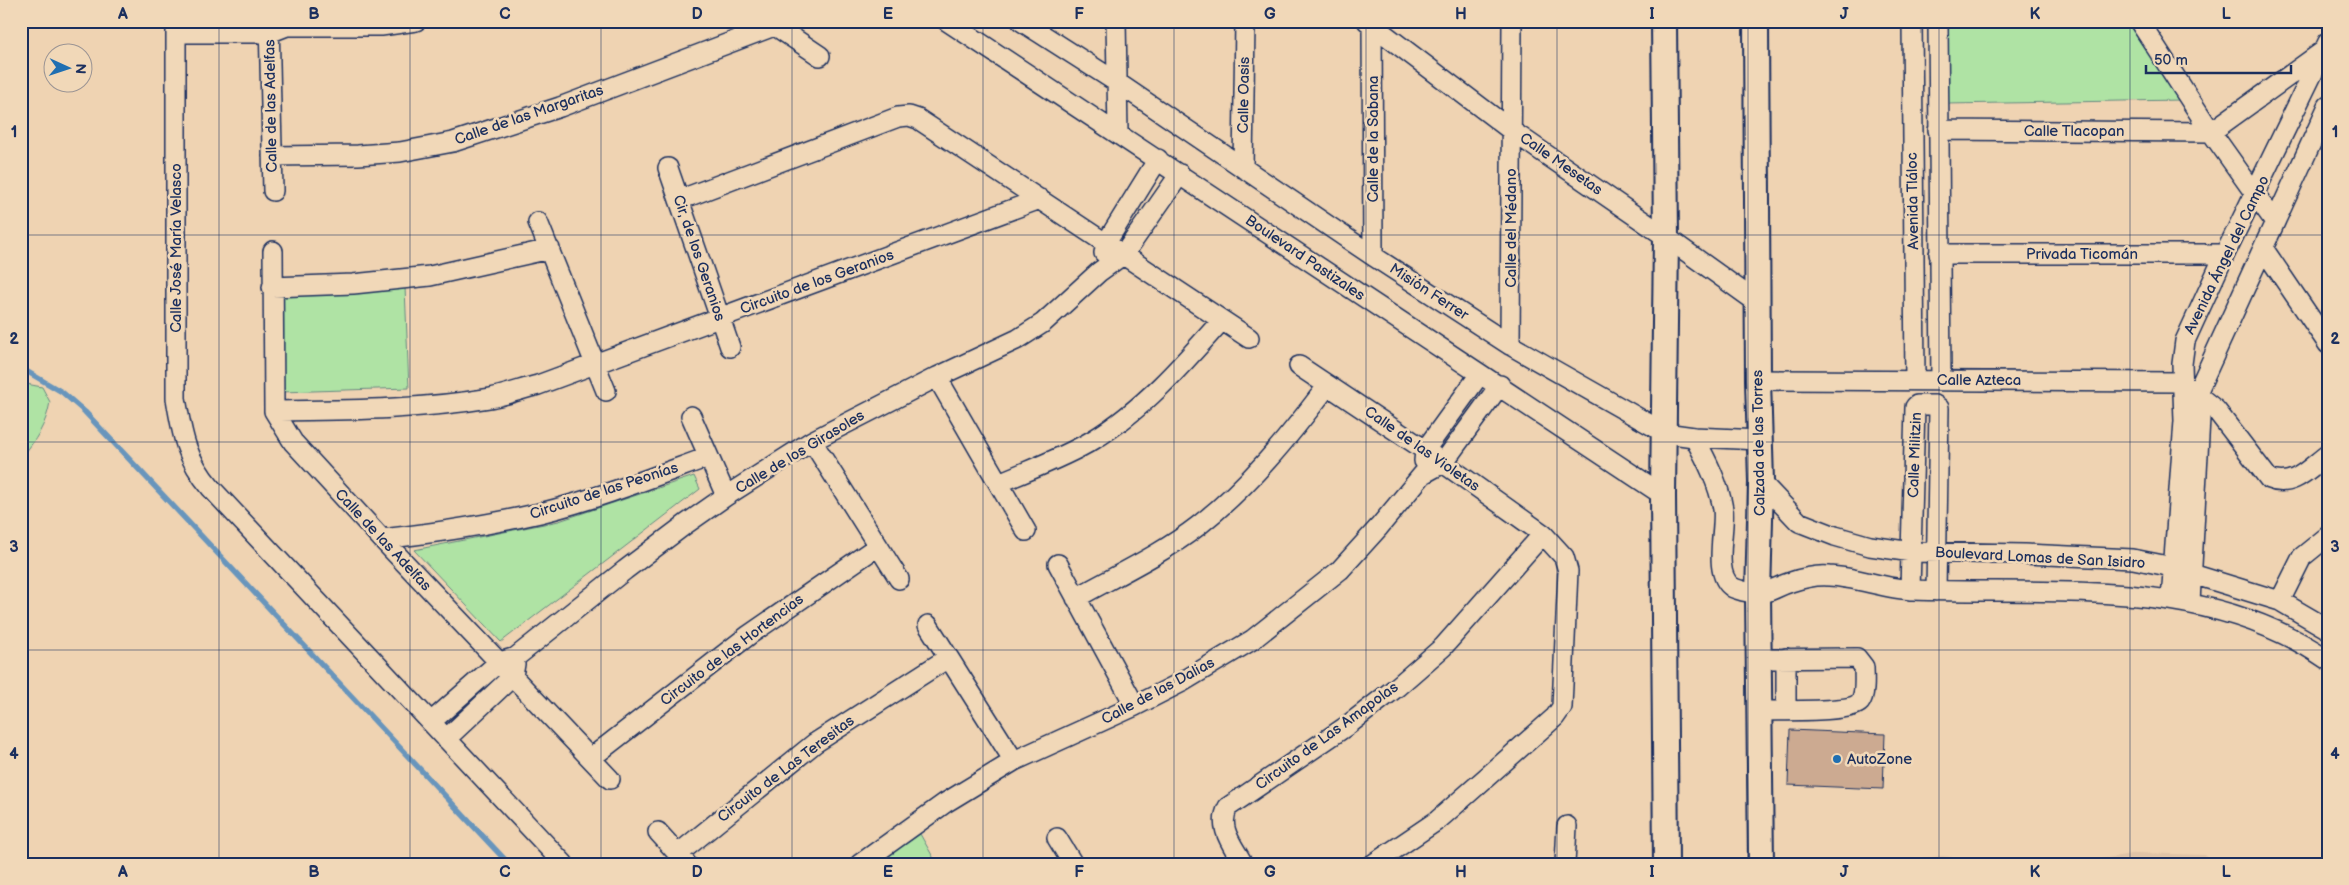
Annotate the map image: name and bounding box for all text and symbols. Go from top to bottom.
text: A [117,5,128,24]
text: B [308,5,320,24]
text: C [499,5,511,24]
text: D [691,5,703,24]
text: E [883,5,893,24]
text: F [1074,5,1084,24]
text: G [1264,5,1276,24]
text: H [1455,5,1467,24]
text: I [1649,5,1655,24]
text: J [1840,5,1849,24]
text: K [2030,5,2041,24]
text: L [2221,5,2231,24]
street label: Calle de las Adelfas [260,39,282,173]
north arrow [42,42,92,92]
scale bar [2146,42,2292,74]
text: 50 m [2154,51,2188,70]
street label: Calle Oasis [1234,56,1254,134]
text: N [72,63,89,74]
street label: Calle de la Sabana [1364,75,1383,203]
street label: Calle de las Margaritas [452,80,606,149]
street label: Calle Tlacopan [2024,122,2124,141]
text: 1 [11,123,17,142]
text: 1 [2332,123,2338,142]
street label: Calle Mesetas [1516,128,1607,200]
street label: Avenida Tláloc [1903,152,1923,250]
street label: Calle José María Velasco [167,163,186,333]
street label: Calle del Médano [1502,168,1521,288]
street label: Avenida Ángel del Campo [2180,173,2274,337]
street label: Cir, de los Geranios [668,192,730,324]
street label: Boulevard Pastizales [1242,211,1369,305]
street label: Circuito de los Geranios [737,245,897,319]
street label: Privada Ticomán [2026,245,2138,264]
street label: Misión Ferrer [1386,259,1473,325]
text: 2 [9,330,19,349]
text: 2 [2330,330,2340,349]
street label: Calzada de las Torres [1748,369,1770,516]
street label: Calle Azteca [1937,371,2021,390]
street label: Calle de las Violetas [1361,402,1484,496]
street label: Calle de los Girasoles [732,406,869,498]
street label: Calle Militzin [1904,412,1926,498]
street label: Circuito de las Peonías [527,458,681,524]
street label: Calle de las Adelfas [331,485,436,596]
text: 3 [9,538,19,557]
text: 3 [2330,538,2340,557]
street label: Boulevard Lomas de San Isidro [1934,543,2146,573]
street label: Circuito de las Hortencias [657,590,808,710]
street label: Calle de las Dalias [1098,653,1218,729]
street label: Circuito de Las Amapolas [1252,677,1403,794]
street label: Circuito de Las Teresitas [714,711,859,827]
text: 4 [9,745,19,764]
text: 4 [2330,745,2340,764]
place label: AutoZone [1847,750,1912,769]
marker: AutoZone [1831,753,1843,765]
text: A [117,863,128,882]
text: B [308,863,320,882]
text: C [499,863,511,882]
text: D [691,863,703,882]
text: E [883,863,893,882]
text: F [1074,863,1084,882]
text: G [1264,863,1276,882]
text: H [1455,863,1467,882]
text: I [1649,863,1655,882]
text: J [1840,863,1849,882]
text: K [2030,863,2041,882]
text: L [2221,863,2231,882]

